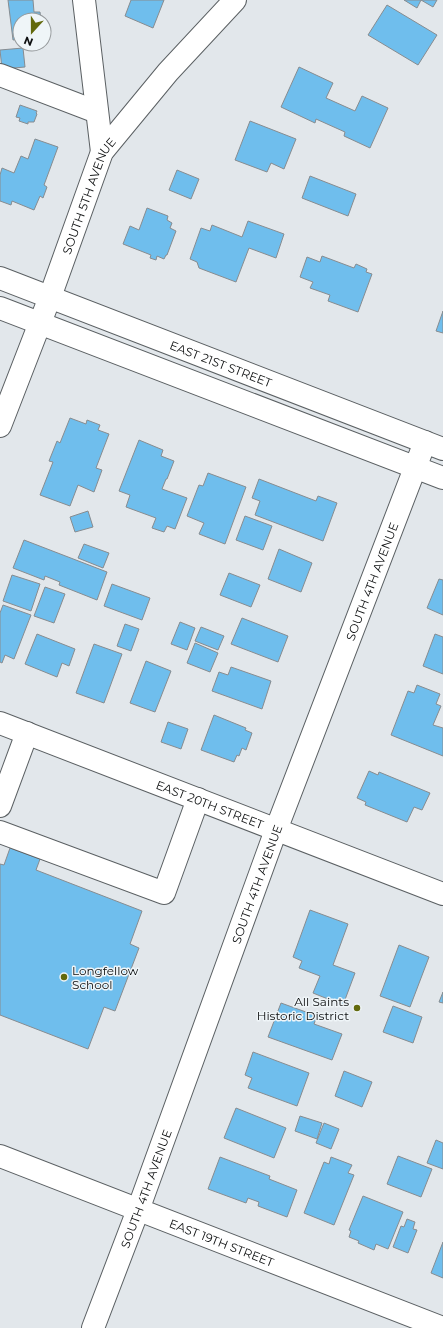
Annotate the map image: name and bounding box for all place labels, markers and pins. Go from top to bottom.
place label: Longfellow School [72,963,139,992]
marker: Longfellow School [59,972,69,982]
place label: All Saints Historic District [257,994,349,1023]
marker: All Saints Historic District [352,1003,362,1013]

